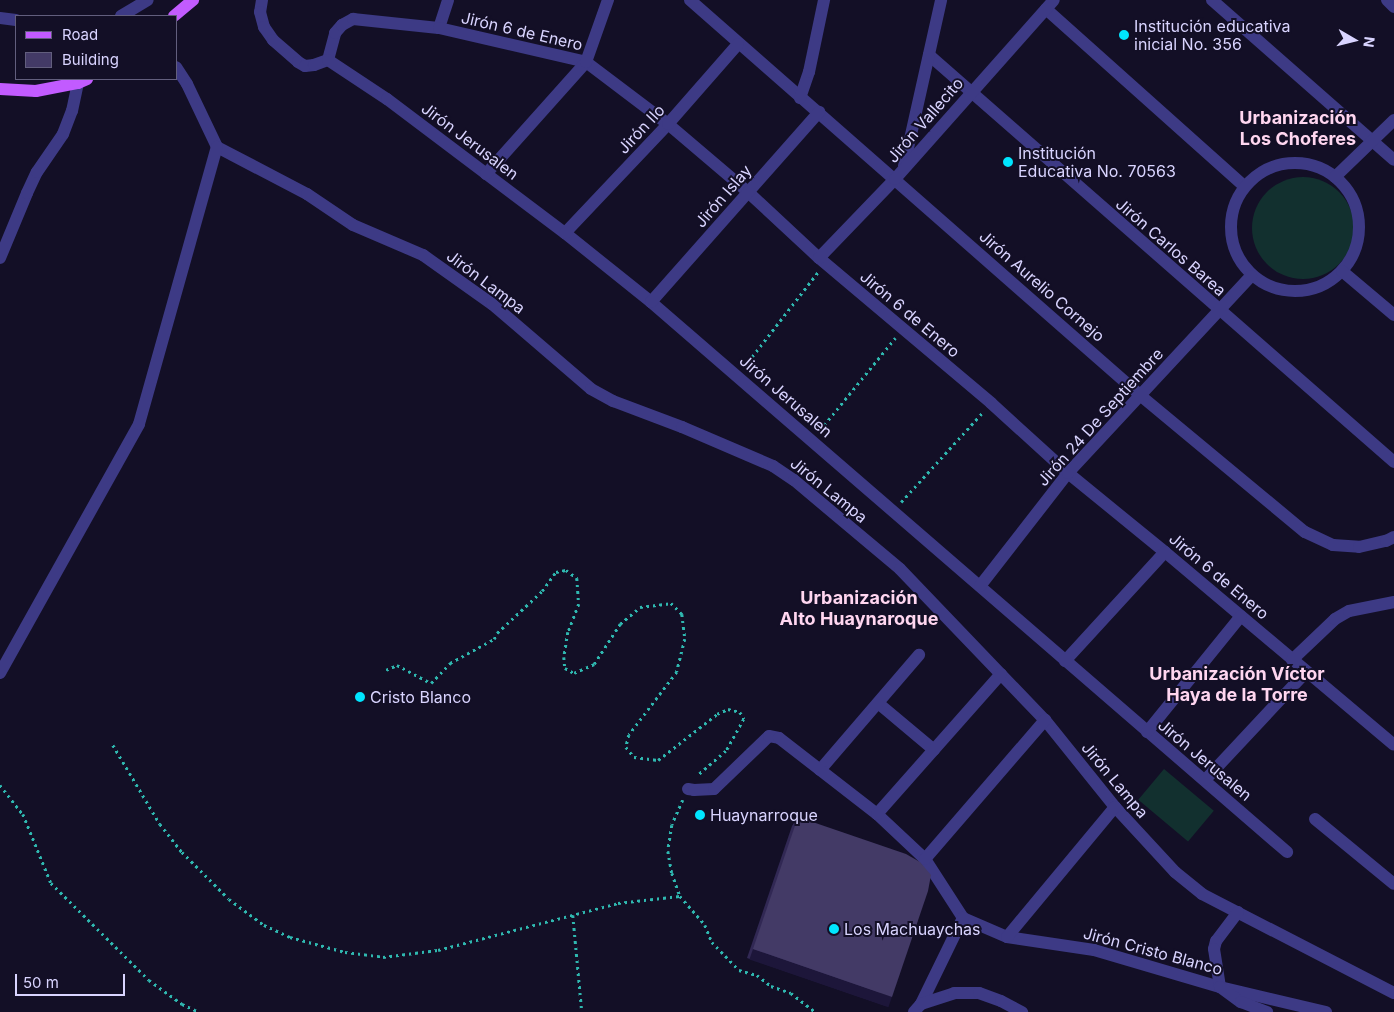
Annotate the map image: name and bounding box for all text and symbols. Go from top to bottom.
street label: Jirón 6 de Enero [459,8,585,54]
legend [15,15,178,80]
north arrow [1329,15,1379,65]
place label: Institución educativa inicial No. 356 [1134,16,1290,54]
text: Road [62,25,98,44]
marker: Institución educativa inicial No. 356 [1118,29,1130,41]
text: N [1360,36,1379,49]
text: Building [62,50,119,69]
street label: Jirón Vallecito [883,74,967,166]
street label: Jirón Jerusalen [418,98,522,184]
street label: Jirón Ilo [613,100,669,158]
district label: Urbanización Los Choferes [1239,108,1357,150]
place label: Institución Educativa No. 70563 [1018,143,1176,181]
marker: Institución Educativa No. 70563 [1002,156,1014,168]
street label: Jirón Islay [691,161,755,231]
street label: Jirón Carlos Barea [1112,194,1230,300]
street label: Jirón Aurelio Cornejo [975,226,1109,346]
street label: Jirón Lampa [443,246,529,318]
street label: Jirón 6 de Enero [856,267,964,361]
street label: Jirón 24 De Septiembre [1033,344,1167,490]
street label: Jirón Jerusalen [736,351,836,441]
street label: Jirón Lampa [787,453,871,527]
street label: Jirón 6 de Enero [1165,529,1273,623]
district label: Urbanización Alto Huaynaroque [780,588,938,630]
district label: Urbanización Víctor Haya de la Torre [1149,664,1325,706]
place label: Cristo Blanco [370,687,471,707]
marker: Cristo Blanco [354,691,366,703]
street label: Jirón Jerusalen [1154,715,1256,805]
street label: Jirón Lampa [1078,738,1152,822]
place label: Huaynarroque [710,805,818,825]
marker: Huaynarroque [694,809,706,821]
place label: Los Machuaychas [844,919,981,939]
marker: Los Machuaychas [828,923,840,935]
street label: Jirón Cristo Blanco [1081,923,1225,979]
scale bar [18,964,128,996]
text: 50 m [23,973,59,992]

